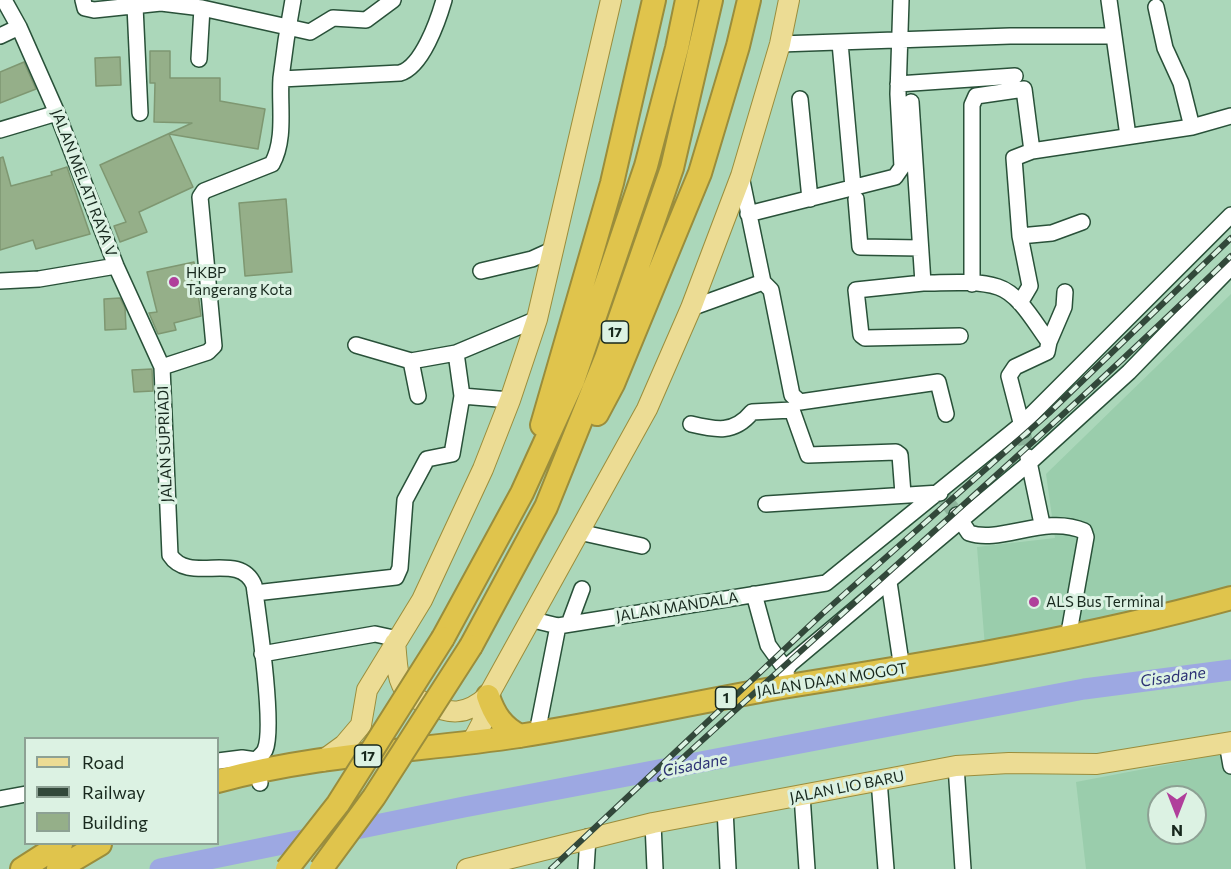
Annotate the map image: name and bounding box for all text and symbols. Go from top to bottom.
street label: JALAN MELATI RAYA V [48,107,120,259]
place label: HKBP Tangerang Kota [186,264,292,299]
marker: HKBP Tangerang Kota [167,275,181,289]
road number: 17 [602,321,628,343]
street label: JALAN SUPRIADI [154,385,176,503]
street label: JALAN MANDALA [614,588,740,626]
place label: ALS Bus Terminal [1046,593,1164,611]
marker: ALS Bus Terminal [1027,595,1041,609]
street label: JALAN DAAN MOGOT [756,659,908,701]
water label: Cisadane [1139,663,1207,691]
road number: 1 [716,687,736,709]
legend [24,737,219,845]
road number: 17 [354,745,382,767]
water label: Cisadane [661,749,729,781]
text: Road [82,751,124,773]
street label: JALAN LIO BARU [788,767,906,807]
text: Railway [82,781,145,803]
north arrow [1147,785,1207,845]
text: Building [82,811,148,833]
text: N [1171,822,1183,841]

